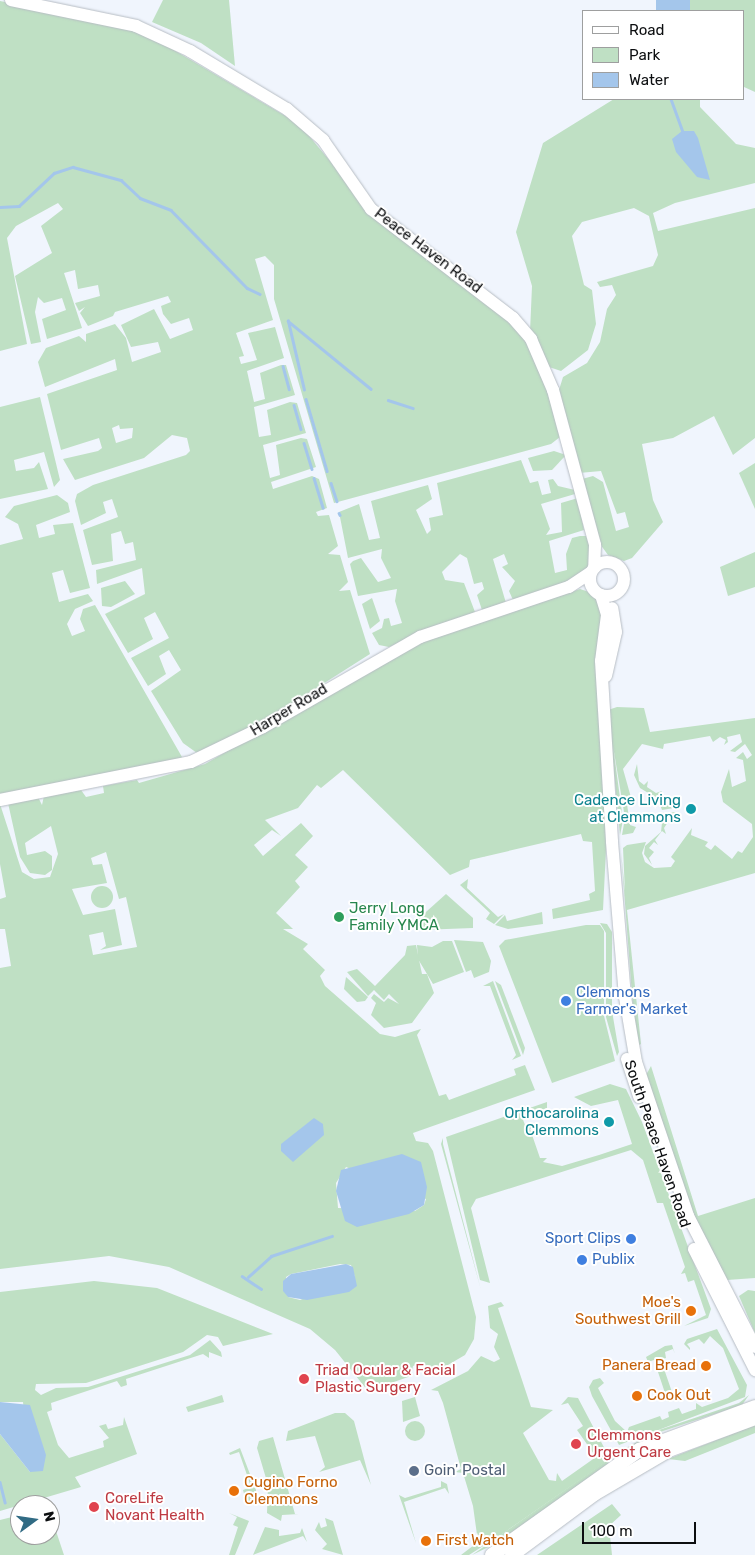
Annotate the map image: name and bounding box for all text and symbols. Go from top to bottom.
legend [582,10,745,100]
text: Road [629,21,665,39]
text: Park [629,46,660,64]
text: Water [629,71,669,89]
street label: Peace Haven Road [371,205,485,297]
street label: Harper Road [247,680,331,740]
place label: Cadence Living at Clemmons [574,791,681,826]
marker: Cadence Living at Clemmons [685,803,697,815]
place label: Jerry Long Family YMCA [349,899,440,934]
marker: Jerry Long Family YMCA [333,911,345,923]
place label: Clemmons Farmer's Market [576,983,687,1018]
marker: Clemmons Farmer's Market [560,995,572,1007]
street label: South Peace Haven Road [620,1058,694,1230]
place label: Orthocarolina Clemmons [504,1104,599,1139]
marker: Orthocarolina Clemmons [603,1116,615,1128]
place label: Sport Clips [545,1230,621,1248]
marker: Sport Clips [625,1233,637,1245]
place label: Publix [592,1251,635,1269]
marker: Publix [576,1254,588,1266]
place label: Moe's Southwest Grill [575,1293,681,1328]
marker: Moe's Southwest Grill [685,1305,697,1317]
place label: Panera Bread [602,1357,696,1375]
marker: Panera Bread [700,1360,712,1372]
place label: Triad Ocular & Facial Plastic Surgery [315,1361,456,1396]
marker: Triad Ocular & Facial Plastic Surgery [297,1372,311,1386]
place label: Cook Out [647,1387,711,1405]
marker: Cook Out [631,1390,643,1402]
place label: Clemmons Urgent Care [587,1426,671,1461]
marker: Clemmons Urgent Care [569,1437,583,1451]
place label: Goin' Postal [424,1462,506,1480]
marker: Goin' Postal [408,1465,420,1477]
place label: Cugino Forno Clemmons [244,1473,338,1508]
marker: Cugino Forno Clemmons [228,1485,240,1497]
place label: CoreLife Novant Health [105,1489,205,1524]
north arrow [10,1495,60,1545]
marker: CoreLife Novant Health [87,1500,101,1514]
text: N [40,1510,59,1523]
scale bar [585,1512,699,1544]
text: 100 m [590,1522,632,1540]
place label: First Watch [436,1532,514,1550]
marker: First Watch [420,1535,432,1547]

